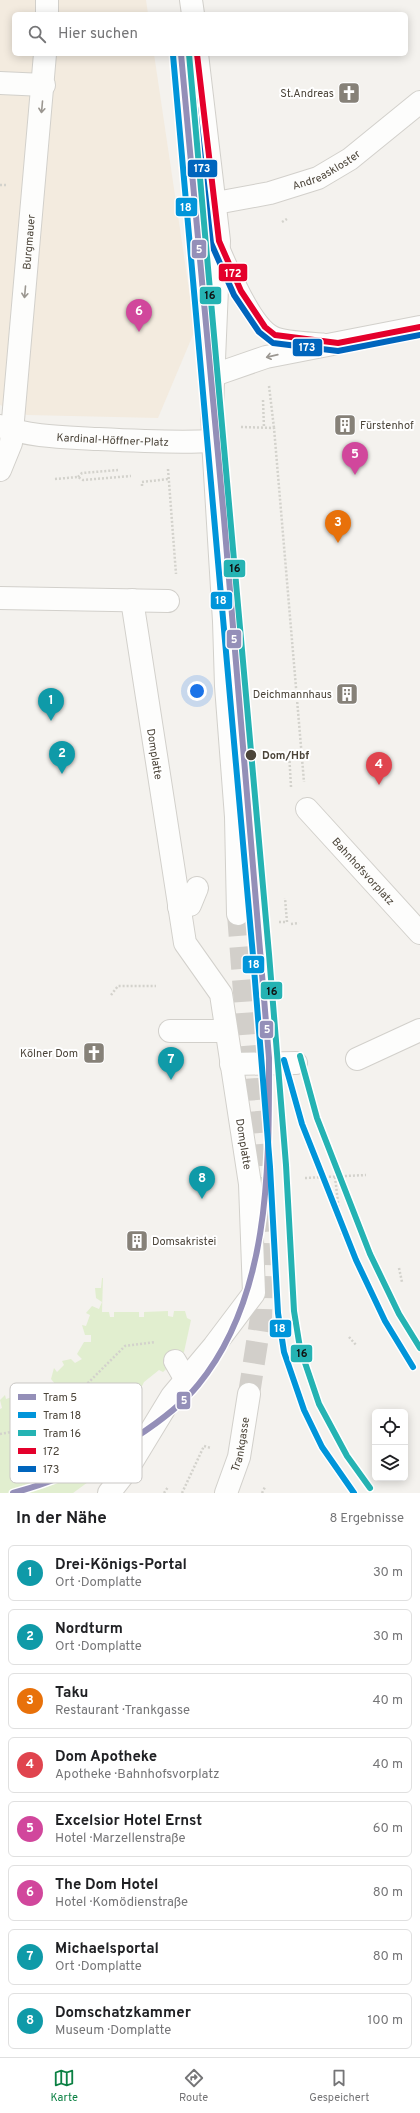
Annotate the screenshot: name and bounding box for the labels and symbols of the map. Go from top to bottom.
church icon: St.Andreas [336,80,362,106]
place label: St.Andreas [280,87,334,101]
one-way arrow [38,100,45,113]
street label: Andreaskloster [291,147,364,194]
line badge: 173 [187,159,218,178]
text: 173 [194,162,210,176]
line badge: 18 [175,197,198,217]
text: 18 [180,201,192,215]
street label: Burgmauer [20,213,39,270]
line badge: 5 [191,239,207,259]
text: 5 [196,243,203,257]
line badge: 172 [218,263,248,282]
text: 172 [225,267,241,281]
one-way arrow [21,285,29,298]
line badge: 16 [199,286,222,305]
text: 16 [204,289,216,303]
pin: 6 [126,299,152,332]
line badge: 173 [292,338,323,357]
text: 173 [299,341,315,355]
one-way arrow [266,352,279,360]
building icon: Fürstenhof [332,412,358,438]
place label: Fürstenhof [360,419,414,433]
street label: Kardinal-Höffner-Platz [56,431,169,450]
pin: 5 [342,442,368,475]
pin: 3 [325,510,351,543]
line badge: 16 [223,559,246,578]
text: 16 [229,562,241,576]
line badge: 18 [210,591,233,610]
text: 18 [215,594,227,608]
line badge: 5 [226,629,242,649]
text: 5 [231,633,238,647]
your location [187,681,207,701]
building icon: Deichmannhaus [334,681,360,707]
pin: 1 [38,688,64,721]
place label: Deichmannhaus [253,688,332,702]
street label: Domplatte [143,728,165,781]
pin: 2 [49,741,75,774]
marker: Dom/Hbf [244,748,258,762]
place label: Dom/Hbf [262,749,309,763]
pin: 4 [366,752,392,785]
street label: Bahnhofsvorplatz [328,835,397,909]
line badge: 18 [242,955,265,974]
text: 18 [248,958,260,972]
line badge: 16 [260,981,283,1000]
text: 16 [266,985,278,999]
line badge: 5 [259,1020,274,1039]
text: 5 [264,1023,271,1037]
church icon: Kölner Dom [81,1040,107,1066]
place label: Kölner Dom [20,1047,78,1061]
pin: 7 [158,1047,184,1080]
street label: Domplatte [232,1118,254,1171]
pin: 8 [189,1166,215,1199]
building icon: Domsakristei [124,1228,150,1254]
place label: Domsakristei [152,1235,216,1249]
line badge: 18 [269,1319,292,1338]
text: 18 [274,1322,286,1336]
line badge: 16 [290,1344,313,1363]
text: 16 [296,1347,308,1361]
legend [10,1383,142,1483]
text: Tram 5 [43,1391,77,1405]
line badge: 5 [176,1391,191,1410]
text: 5 [181,1394,188,1408]
text: Tram 18 [43,1409,81,1423]
street label: Trankgasse [228,1416,253,1474]
text: Tram 16 [43,1427,81,1441]
text: 172 [43,1445,59,1459]
text: 173 [43,1463,59,1477]

